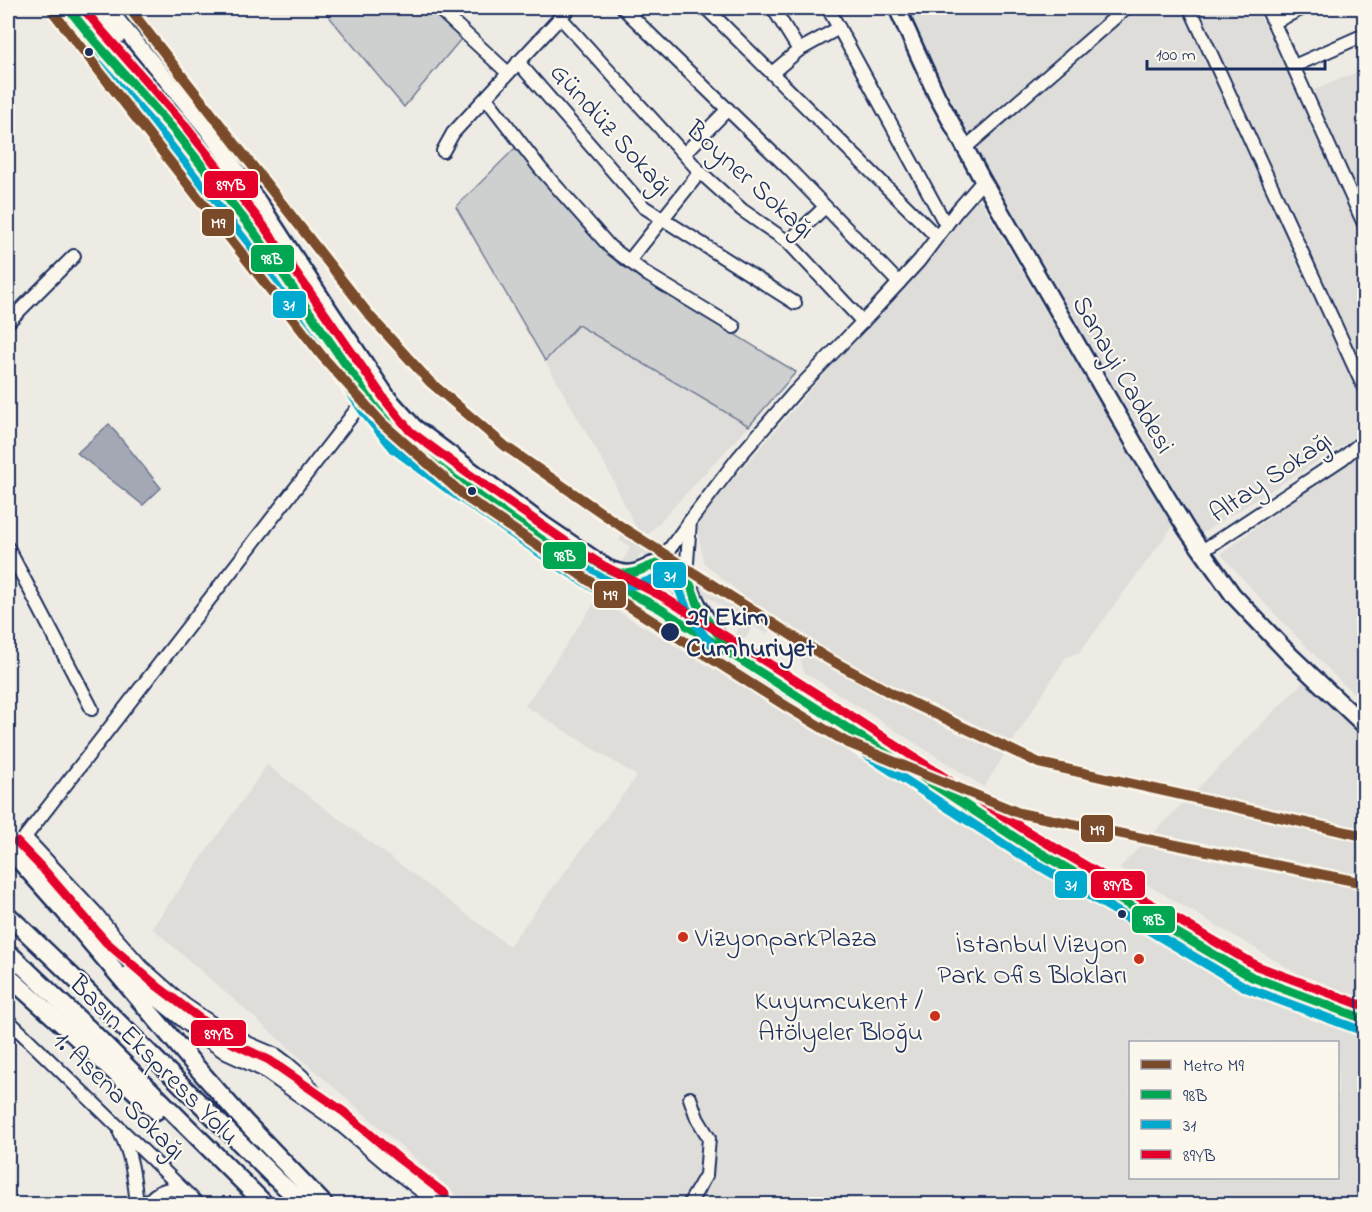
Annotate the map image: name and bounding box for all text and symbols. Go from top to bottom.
scale bar [1147,33,1326,71]
text: 100 m [1156,43,1196,69]
unlabelled marker [83,46,95,58]
street label: Gündüz Sokağı [539,55,681,206]
street label: Boyner Sokağı [675,112,822,249]
line badge: 89YB [203,170,259,199]
text: 89YB [216,174,246,198]
line badge: M9 [201,208,235,237]
text: M9 [211,212,225,236]
line badge: 98B [250,244,295,273]
text: 98B [260,248,283,272]
street label: Sanayi Caddesi [1061,289,1183,462]
line badge: 31 [272,290,307,319]
text: 31 [282,294,296,318]
street label: Altay Sokağı [1202,423,1341,534]
unlabelled marker [466,485,478,497]
line badge: 98B [542,541,587,570]
text: 98B [553,545,576,569]
line badge: 31 [652,561,687,589]
text: 31 [663,565,677,589]
line badge: M9 [593,580,627,609]
text: M9 [603,584,617,608]
place label: 29 Ekim Cumhuriyet [685,599,816,669]
marker: 29 Ekim Cumhuriyet [659,621,681,643]
line badge: M9 [1080,814,1114,843]
text: M9 [1090,819,1104,843]
line badge: 31 [1054,870,1088,899]
line badge: 89YB [1090,870,1146,899]
text: 31 [1064,874,1078,898]
text: 89YB [1103,874,1133,898]
line badge: 98B [1131,905,1176,934]
unlabelled marker [1116,908,1128,920]
text: 98B [1142,909,1165,933]
place label: VizyonparkPlaza [694,920,877,959]
place label: İstanbul Vizyon Park Ofis Blokları [937,926,1127,996]
marker: VizyonparkPlaza [676,930,690,944]
marker: İstanbul Vizyon Park Ofis Blokları [1132,952,1146,966]
street label: Basın Ekspress Yolu [58,966,247,1155]
place label: Kuyumcukent / Atölyeler Bloğu [754,983,923,1053]
marker: Kuyumcukent / Atölyeler Bloğu [928,1009,942,1023]
line badge: 89YB [190,1019,247,1047]
street label: 1. Asena Sokağı [43,1023,194,1171]
text: 89YB [204,1023,234,1047]
legend [1129,1041,1339,1179]
text: Metro M9 [1183,1054,1244,1080]
text: 98B [1183,1084,1207,1110]
text: 31 [1183,1114,1196,1140]
text: 89YB [1183,1144,1216,1170]

